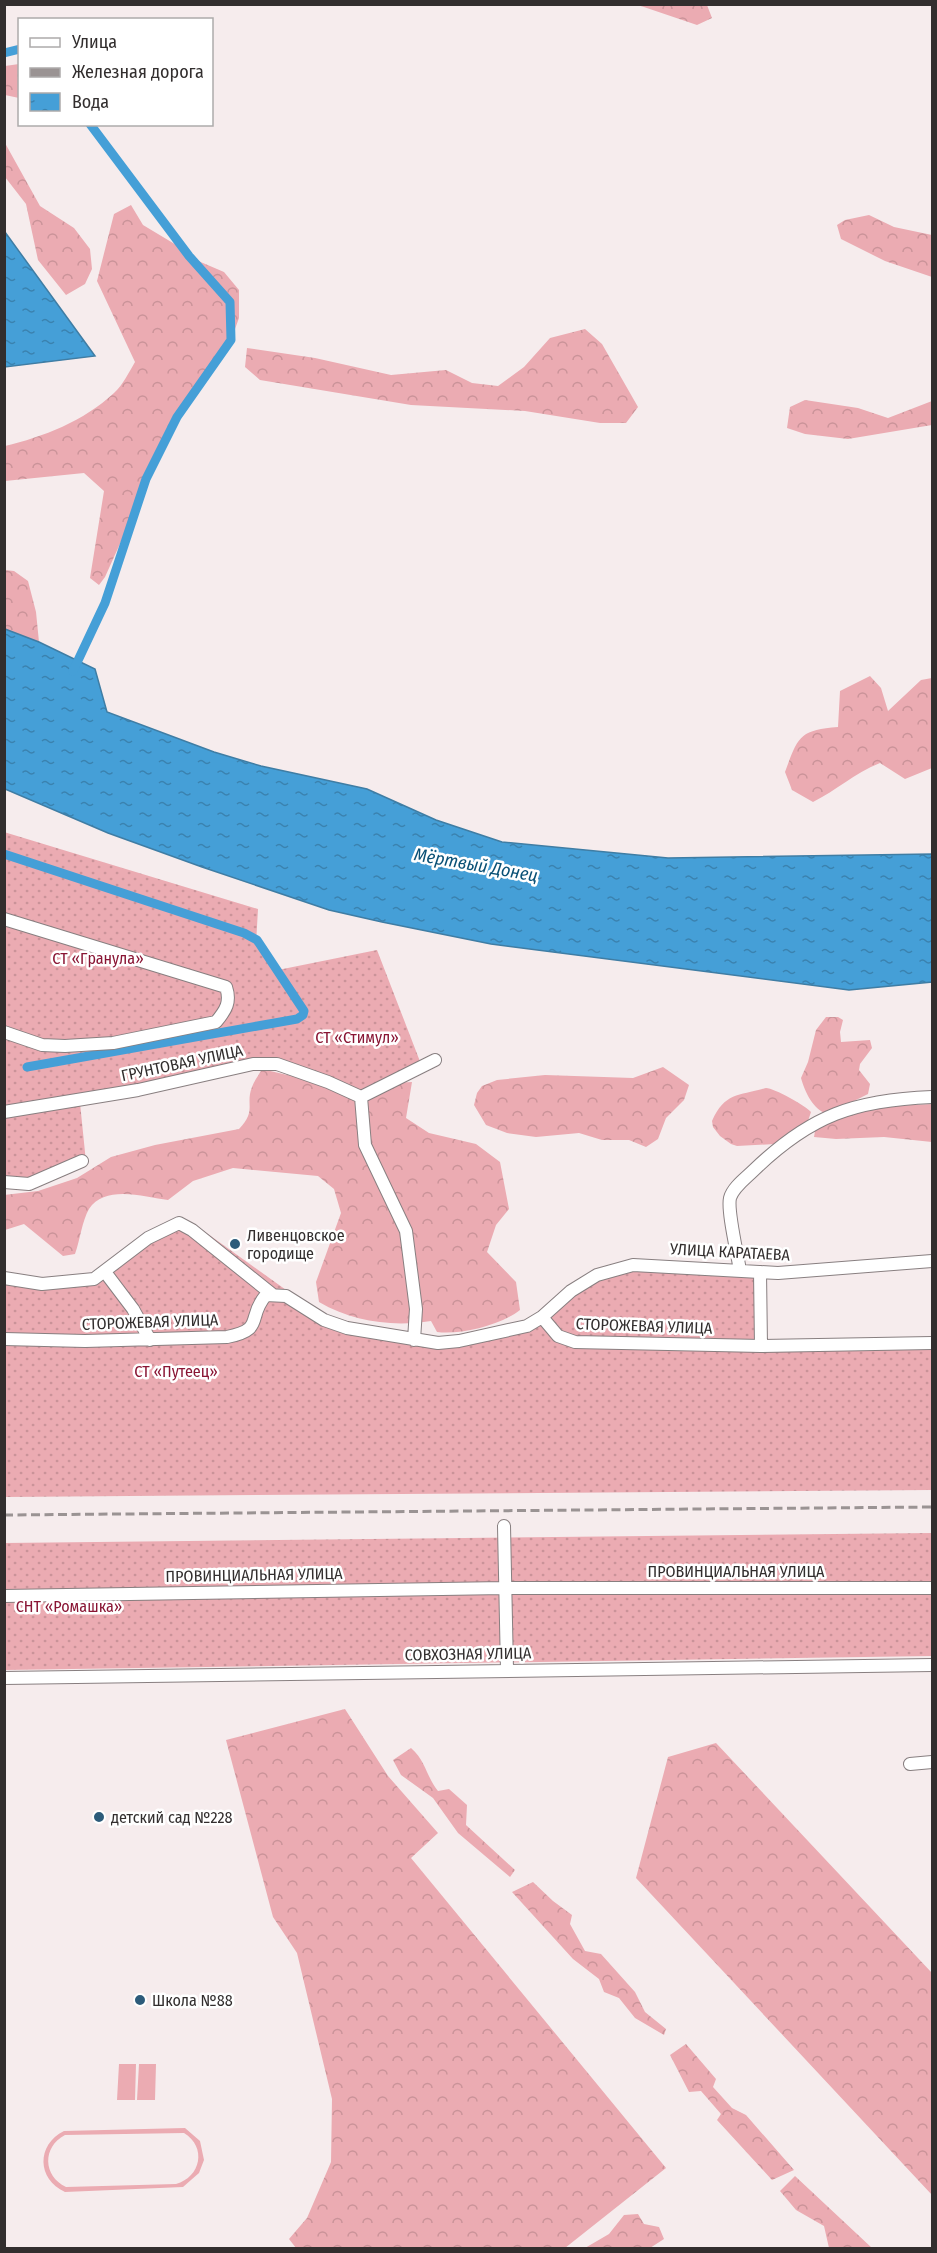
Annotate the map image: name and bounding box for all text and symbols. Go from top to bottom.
legend [18,18,213,126]
text: Улица [71,31,117,53]
text: Железная дорога [72,61,204,83]
text: Вода [72,91,109,113]
water label: Мёртвый Донец [412,843,540,887]
park label: СТ «Гранула» [52,949,144,968]
park label: СТ «Стимул» [315,1028,399,1047]
street label: ГРУНТОВАЯ УЛИЦА [119,1041,245,1085]
place label: Ливенцовское городище [247,1226,345,1263]
marker: Ливенцовское городище [228,1237,242,1251]
street label: УЛИЦА КАРАТАЕВА [669,1239,791,1265]
street label: СТОРОЖЕВАЯ УЛИЦА [81,1310,219,1334]
street label: СТОРОЖЕВАЯ УЛИЦА [575,1314,713,1338]
park label: СТ «Путеец» [134,1362,218,1381]
street label: ПРОВИНЦИАЛЬНАЯ УЛИЦА [648,1562,825,1581]
street label: ПРОВИНЦИАЛЬНАЯ УЛИЦА [165,1564,343,1586]
park label: СНТ «Ромашка» [16,1597,122,1616]
street label: СОВХОЗНАЯ УЛИЦА [405,1643,532,1665]
place label: детский сад №228 [111,1808,233,1827]
marker: детский сад №228 [92,1810,106,1824]
place label: Школа №88 [152,1991,233,2010]
marker: Школа №88 [133,1993,147,2007]

